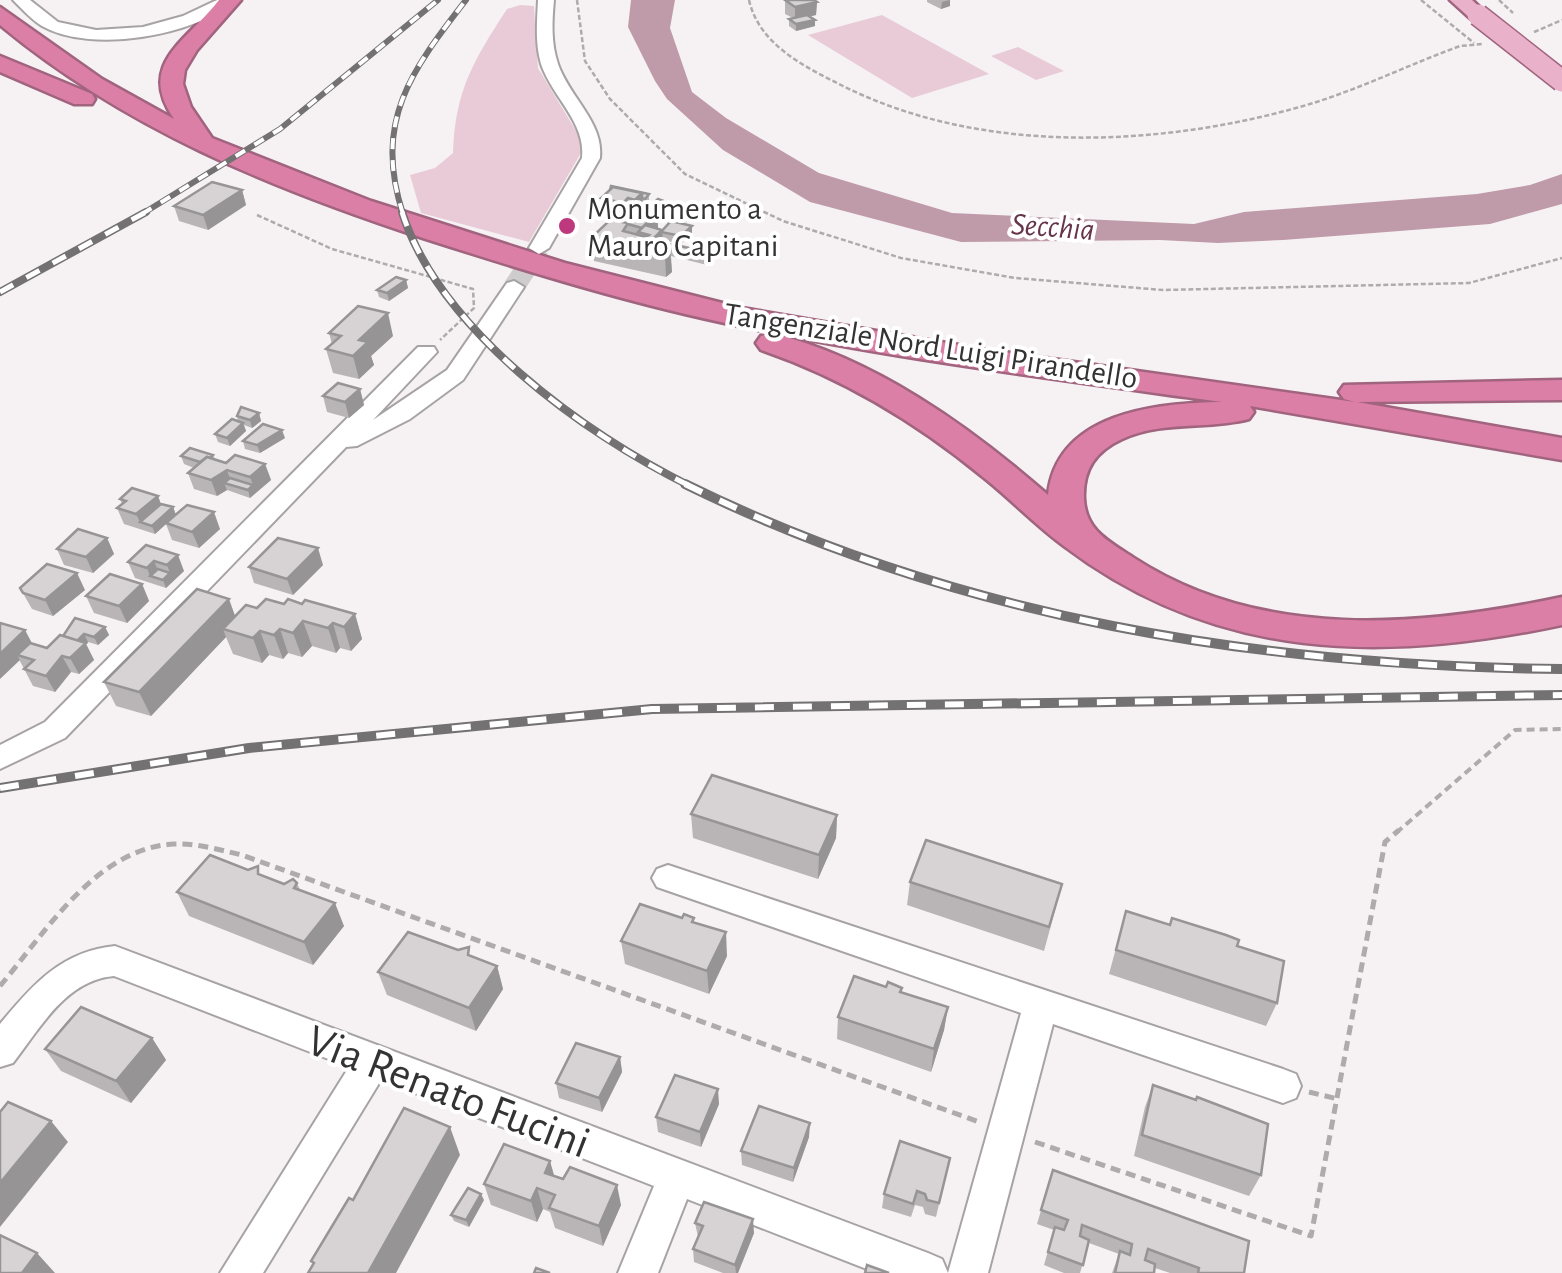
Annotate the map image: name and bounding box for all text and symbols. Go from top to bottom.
place label: Monumento a Mauro Capitani [587,193,778,262]
water label: Secchia [1010,208,1096,246]
marker: Monumento a Mauro Capitani [556,215,578,237]
street label: Tangenziale Nord Luigi Pirandello [722,297,1140,394]
street label: Via Renato Fucini [301,1018,596,1167]

